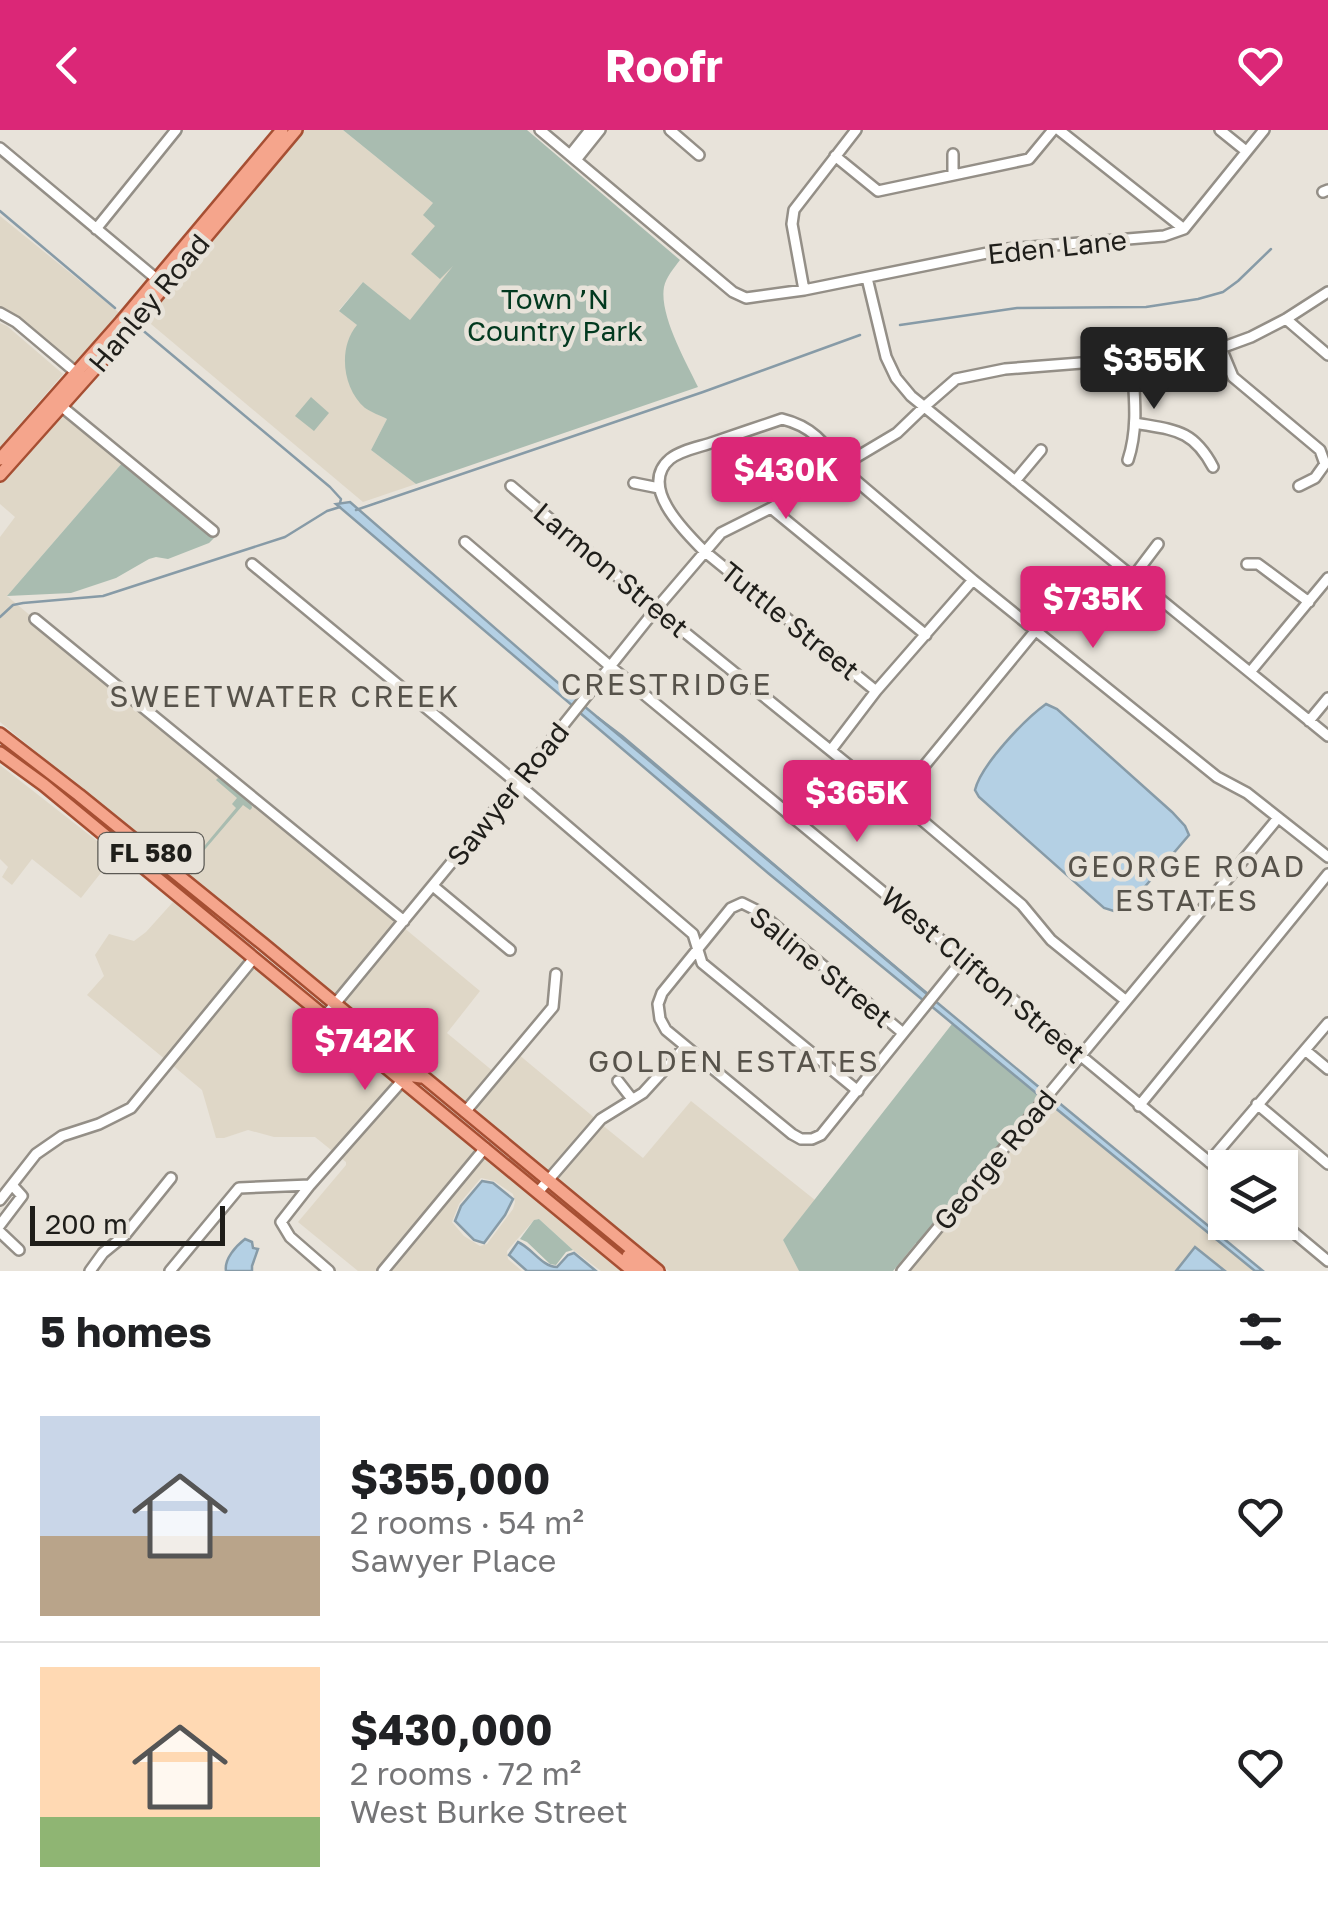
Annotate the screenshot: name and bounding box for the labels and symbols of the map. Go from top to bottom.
street label: Eden Lane [986,223,1128,270]
street label: Hanley Road [81,227,216,378]
park label: Town ’N Country Park [467,282,643,347]
pin: $355K [1084,327,1224,412]
pin: $430K [716,437,856,522]
street label: Larmon Street [527,495,695,644]
street label: Tuttle Street [714,555,866,687]
pin: $735K [1023,566,1163,651]
district label: CRESTRIDGE [561,666,773,702]
district label: SWEETWATER CREEK [109,678,461,714]
street label: Sawyer Road [440,715,575,872]
pin: $365K [787,760,927,845]
road number: FL 580 [98,833,204,873]
district label: GEORGE ROAD ESTATES [1067,848,1307,918]
street label: West Clifton Street [875,880,1092,1070]
street label: Saline Street [743,899,899,1034]
pin: $742K [295,1008,435,1093]
district label: GOLDEN ESTATES [588,1043,880,1079]
street label: George Road [927,1083,1063,1236]
scale bar [30,1201,225,1246]

